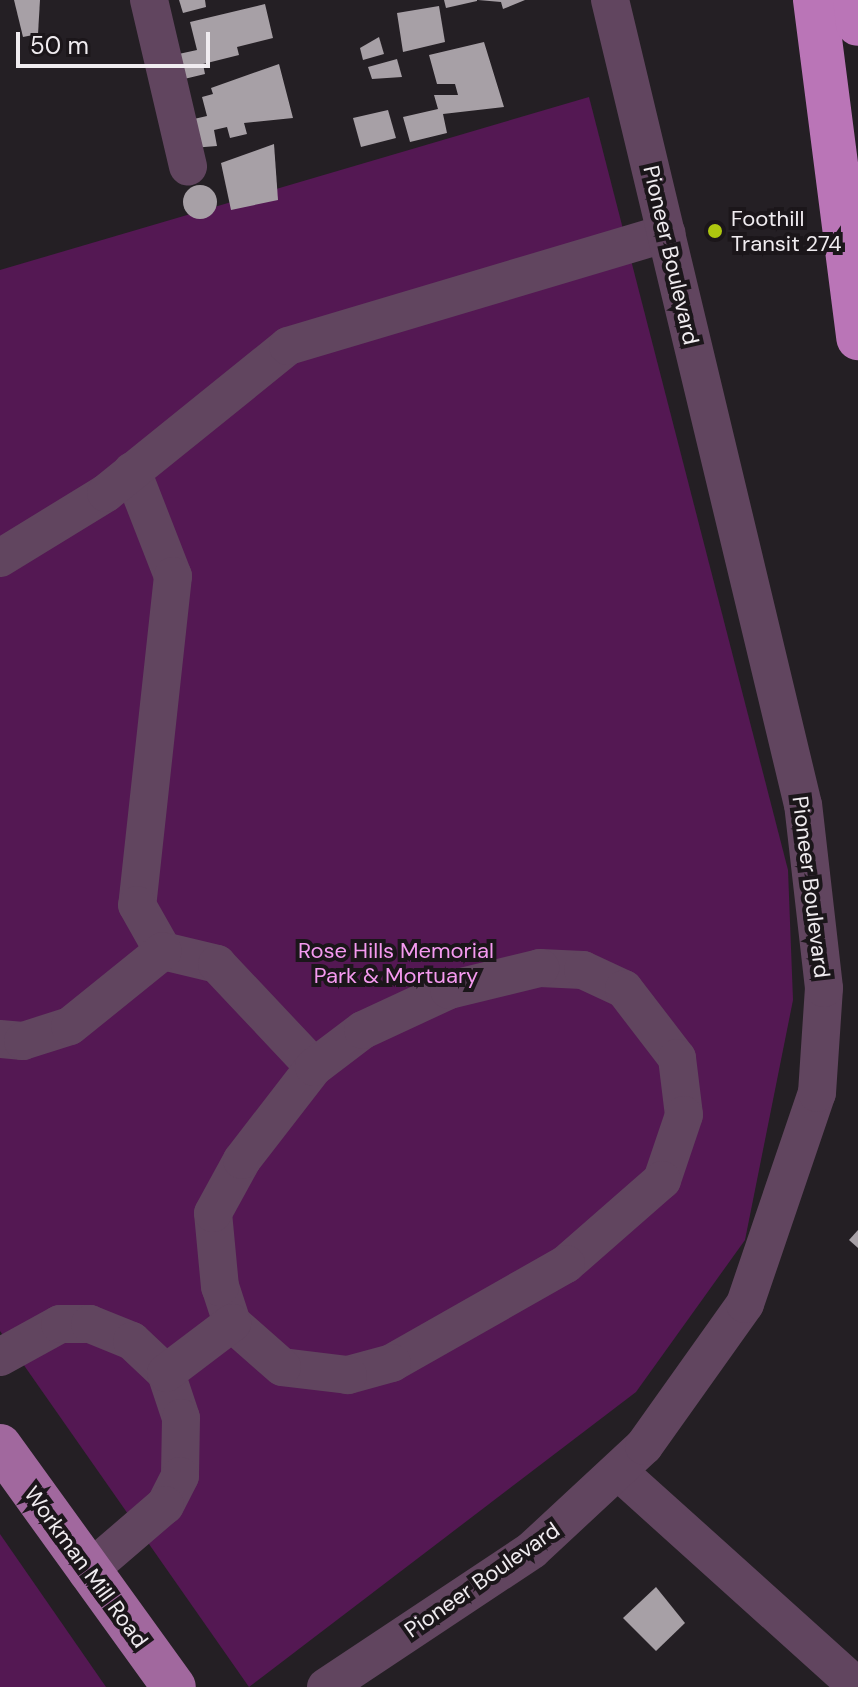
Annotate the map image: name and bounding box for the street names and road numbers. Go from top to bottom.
street label: Pioneer Boulevard [638,163,704,347]
street label: Pioneer Boulevard [787,795,835,979]
street label: Workman Mill Road [19,1481,153,1653]
street label: Pioneer Boulevard [399,1517,565,1643]

